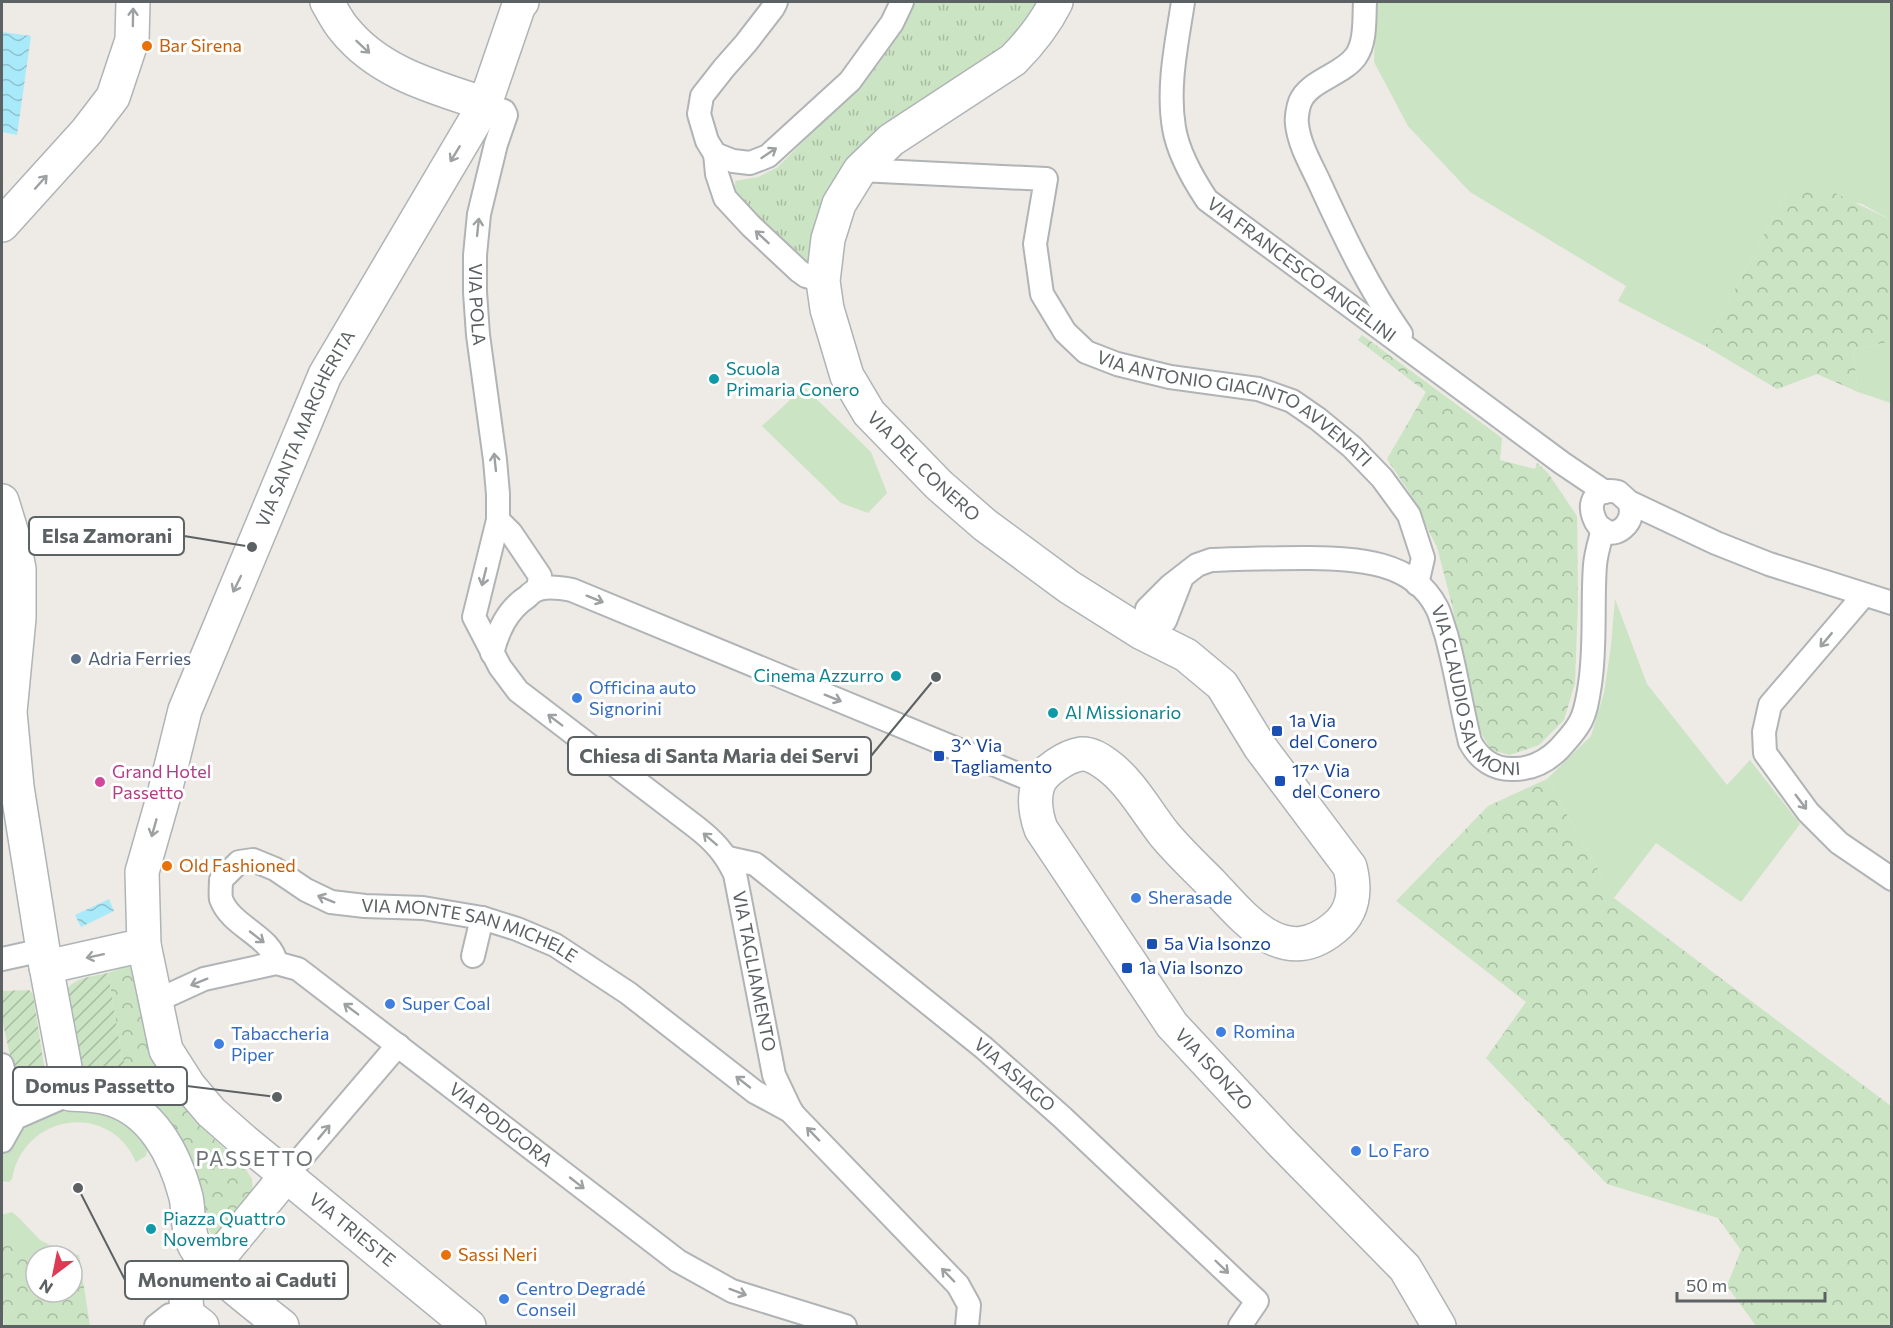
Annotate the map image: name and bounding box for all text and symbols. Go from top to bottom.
one-way arrow [127,7,138,27]
place label: Bar Sirena [159,34,242,56]
marker: Bar Sirena [140,39,154,53]
one-way arrow [355,40,370,54]
one-way arrow [449,145,461,162]
one-way arrow [761,147,777,159]
one-way arrow [34,175,48,190]
street label: VIA FRANCESCO ANGELINI [1203,192,1401,346]
one-way arrow [473,217,484,237]
one-way arrow [755,230,770,244]
street label: VIA POLA [465,263,491,347]
street label: VIA SANTA MARGHERITA [251,326,359,530]
street label: VIA ANTONIO GIACINTO AVVENATI [1094,345,1377,471]
place label: Scuola Primaria Conero [726,357,859,400]
marker: Scuola Primaria Conero [707,372,721,386]
street label: VIA DEL CONERO [863,406,985,526]
one-way arrow [489,453,500,473]
callout: Elsa Zamorani [29,517,184,555]
text: Elsa Zamorani [42,523,172,547]
one-way arrow [477,567,489,586]
one-way arrow [231,575,243,593]
one-way arrow [585,594,603,605]
street label: VIA CLAUDIO SALMONI [1427,602,1521,779]
one-way arrow [1819,632,1833,647]
place label: Adria Ferries [88,647,191,669]
marker: Adria Ferries [69,652,83,666]
place label: Cinema Azzurro [753,664,884,686]
marker: Cinema Azzurro [889,669,903,683]
place label: Officina auto Signorini [589,676,696,719]
marker: Officina auto Signorini [570,691,584,705]
one-way arrow [824,693,842,704]
place label: Al Missionario [1065,701,1181,723]
marker: Al Missionario [1046,706,1060,720]
place label: 1a Via del Conero [1289,709,1377,752]
one-way arrow [548,714,564,726]
marker: 1a Via del Conero [1270,724,1284,738]
place label: 3^ Via Tagliamento [951,734,1052,777]
callout: Chiesa di Santa Maria dei Servi [568,737,871,775]
text: Chiesa di Santa Maria dei Servi [579,743,859,767]
marker: 3^ Via Tagliamento [932,749,946,763]
place label: 17^ Via del Conero [1292,759,1380,802]
place label: Grand Hotel Passetto [112,760,211,803]
marker: 17^ Via del Conero [1273,774,1287,788]
marker: Grand Hotel Passetto [93,775,107,789]
one-way arrow [1795,793,1807,809]
one-way arrow [148,818,159,837]
one-way arrow [702,832,718,845]
place label: Old Fashioned [179,854,296,876]
marker: Old Fashioned [160,859,174,873]
place label: Sherasade [1148,886,1232,908]
street label: VIA TAGLIAMENTO [728,889,781,1053]
marker: Sherasade [1129,891,1143,905]
one-way arrow [318,893,336,904]
street label: VIA MONTE SAN MICHELE [361,894,582,967]
one-way arrow [249,931,265,944]
place label: 5a Via Isonzo [1164,932,1271,954]
marker: 5a Via Isonzo [1145,937,1159,951]
one-way arrow [86,951,105,962]
place label: 1a Via Isonzo [1139,956,1243,978]
marker: 1a Via Isonzo [1120,961,1134,975]
one-way arrow [190,977,209,988]
place label: Super Coal [402,992,490,1014]
marker: Super Coal [383,997,397,1011]
one-way arrow [344,1003,360,1016]
place label: Romina [1233,1020,1295,1042]
place label: Tabaccheria Piper [231,1022,329,1065]
street label: VIA ISONZO [1171,1023,1258,1114]
marker: Romina [1214,1025,1228,1039]
street label: VIA ASIAGO [970,1032,1060,1116]
marker: Tabaccheria Piper [212,1037,226,1051]
callout: Domus Passetto [13,1067,187,1105]
text: Domus Passetto [25,1073,175,1097]
one-way arrow [735,1076,751,1089]
street label: VIA PODGORA [445,1077,558,1171]
one-way arrow [317,1125,331,1140]
one-way arrow [806,1127,821,1142]
place label: Lo Faro [1368,1139,1430,1161]
marker: Lo Faro [1349,1144,1363,1158]
district label: PASSETTO [195,1145,315,1170]
one-way arrow [569,1177,585,1190]
street label: VIA TRIESTE [305,1188,400,1271]
place label: Piazza Quattro Novembre [163,1207,286,1250]
marker: Piazza Quattro Novembre [144,1222,158,1236]
place label: Sassi Neri [458,1243,537,1265]
north arrow [24,1244,84,1304]
marker: Sassi Neri [439,1248,453,1262]
one-way arrow [1214,1260,1229,1274]
callout: Monumento ai Caduti [125,1261,348,1299]
scale bar [1677,1265,1826,1303]
text: Monumento ai Caduti [137,1267,337,1291]
one-way arrow [942,1268,956,1283]
text: 50 m [1686,1274,1727,1296]
text: N [36,1276,56,1298]
place label: Centro Degradé Conseil [516,1277,645,1320]
one-way arrow [728,1288,747,1299]
marker: Centro Degradé Conseil [497,1292,511,1306]

